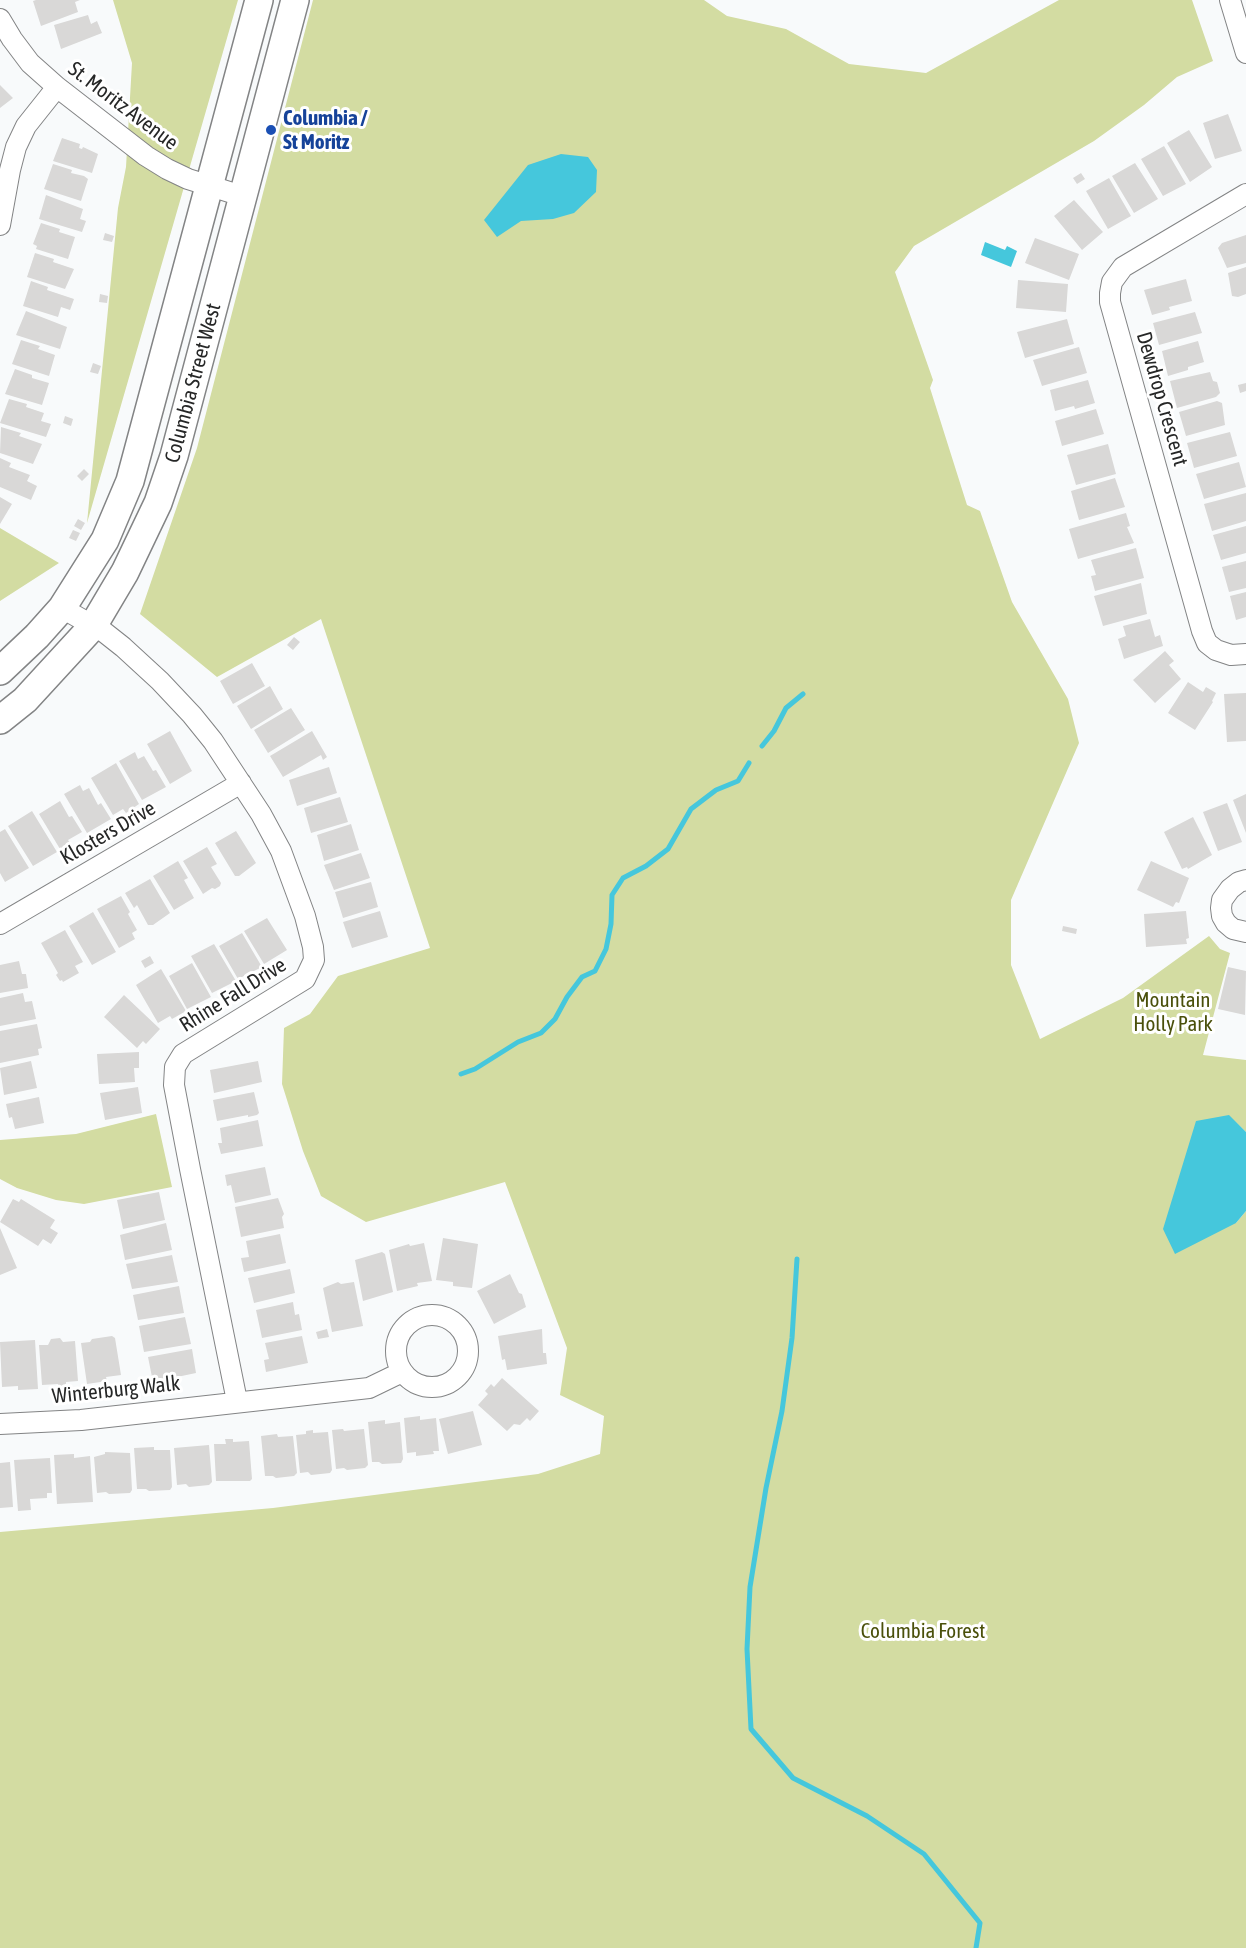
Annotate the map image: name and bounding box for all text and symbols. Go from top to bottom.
street label: St. Moritz Avenue [63,56,183,156]
place label: Columbia / St Moritz [283,105,368,155]
marker: Columbia / St Moritz [264,123,278,137]
street label: Columbia Street West [160,300,226,466]
street label: Dewdrop Crescent [1131,329,1193,469]
street label: Klosters Drive [56,796,160,870]
street label: Rhine Fall Drive [175,952,291,1038]
park label: Mountain Holly Park [1133,987,1213,1037]
street label: Winterburg Walk [51,1371,181,1409]
park label: Columbia Forest [861,1618,985,1644]

